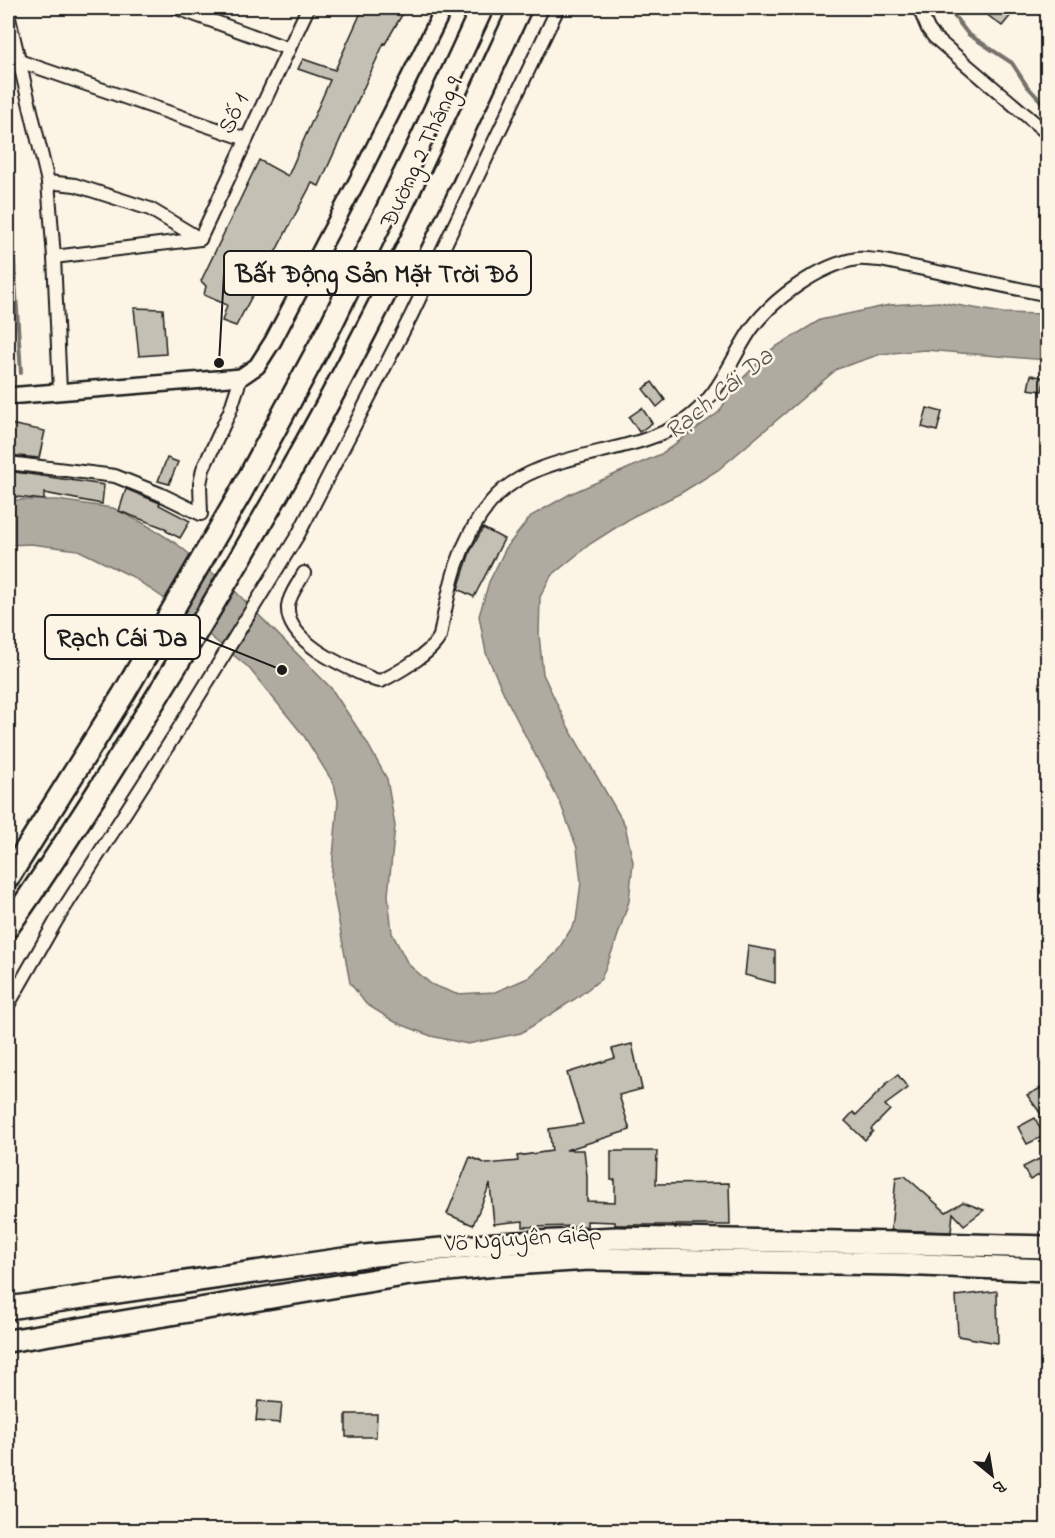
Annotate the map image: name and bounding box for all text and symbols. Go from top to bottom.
street label: Đường 2 Tháng 9 [372,71,474,235]
street label: Số 1 [210,87,260,140]
callout: Bất Động Sản Mặt Trời Đỏ [224,251,531,295]
text: Bất Động Sản Mặt Trời Đỏ [234,257,519,296]
water label: Rạch Cái Da [657,339,783,451]
callout: Rạch Cái Da [45,615,200,659]
text: Rạch Cái Da [57,621,187,659]
street label: Võ Nguyên Giáp [442,1217,603,1264]
north arrow [962,1445,1022,1505]
text: B [988,1473,1010,1499]

